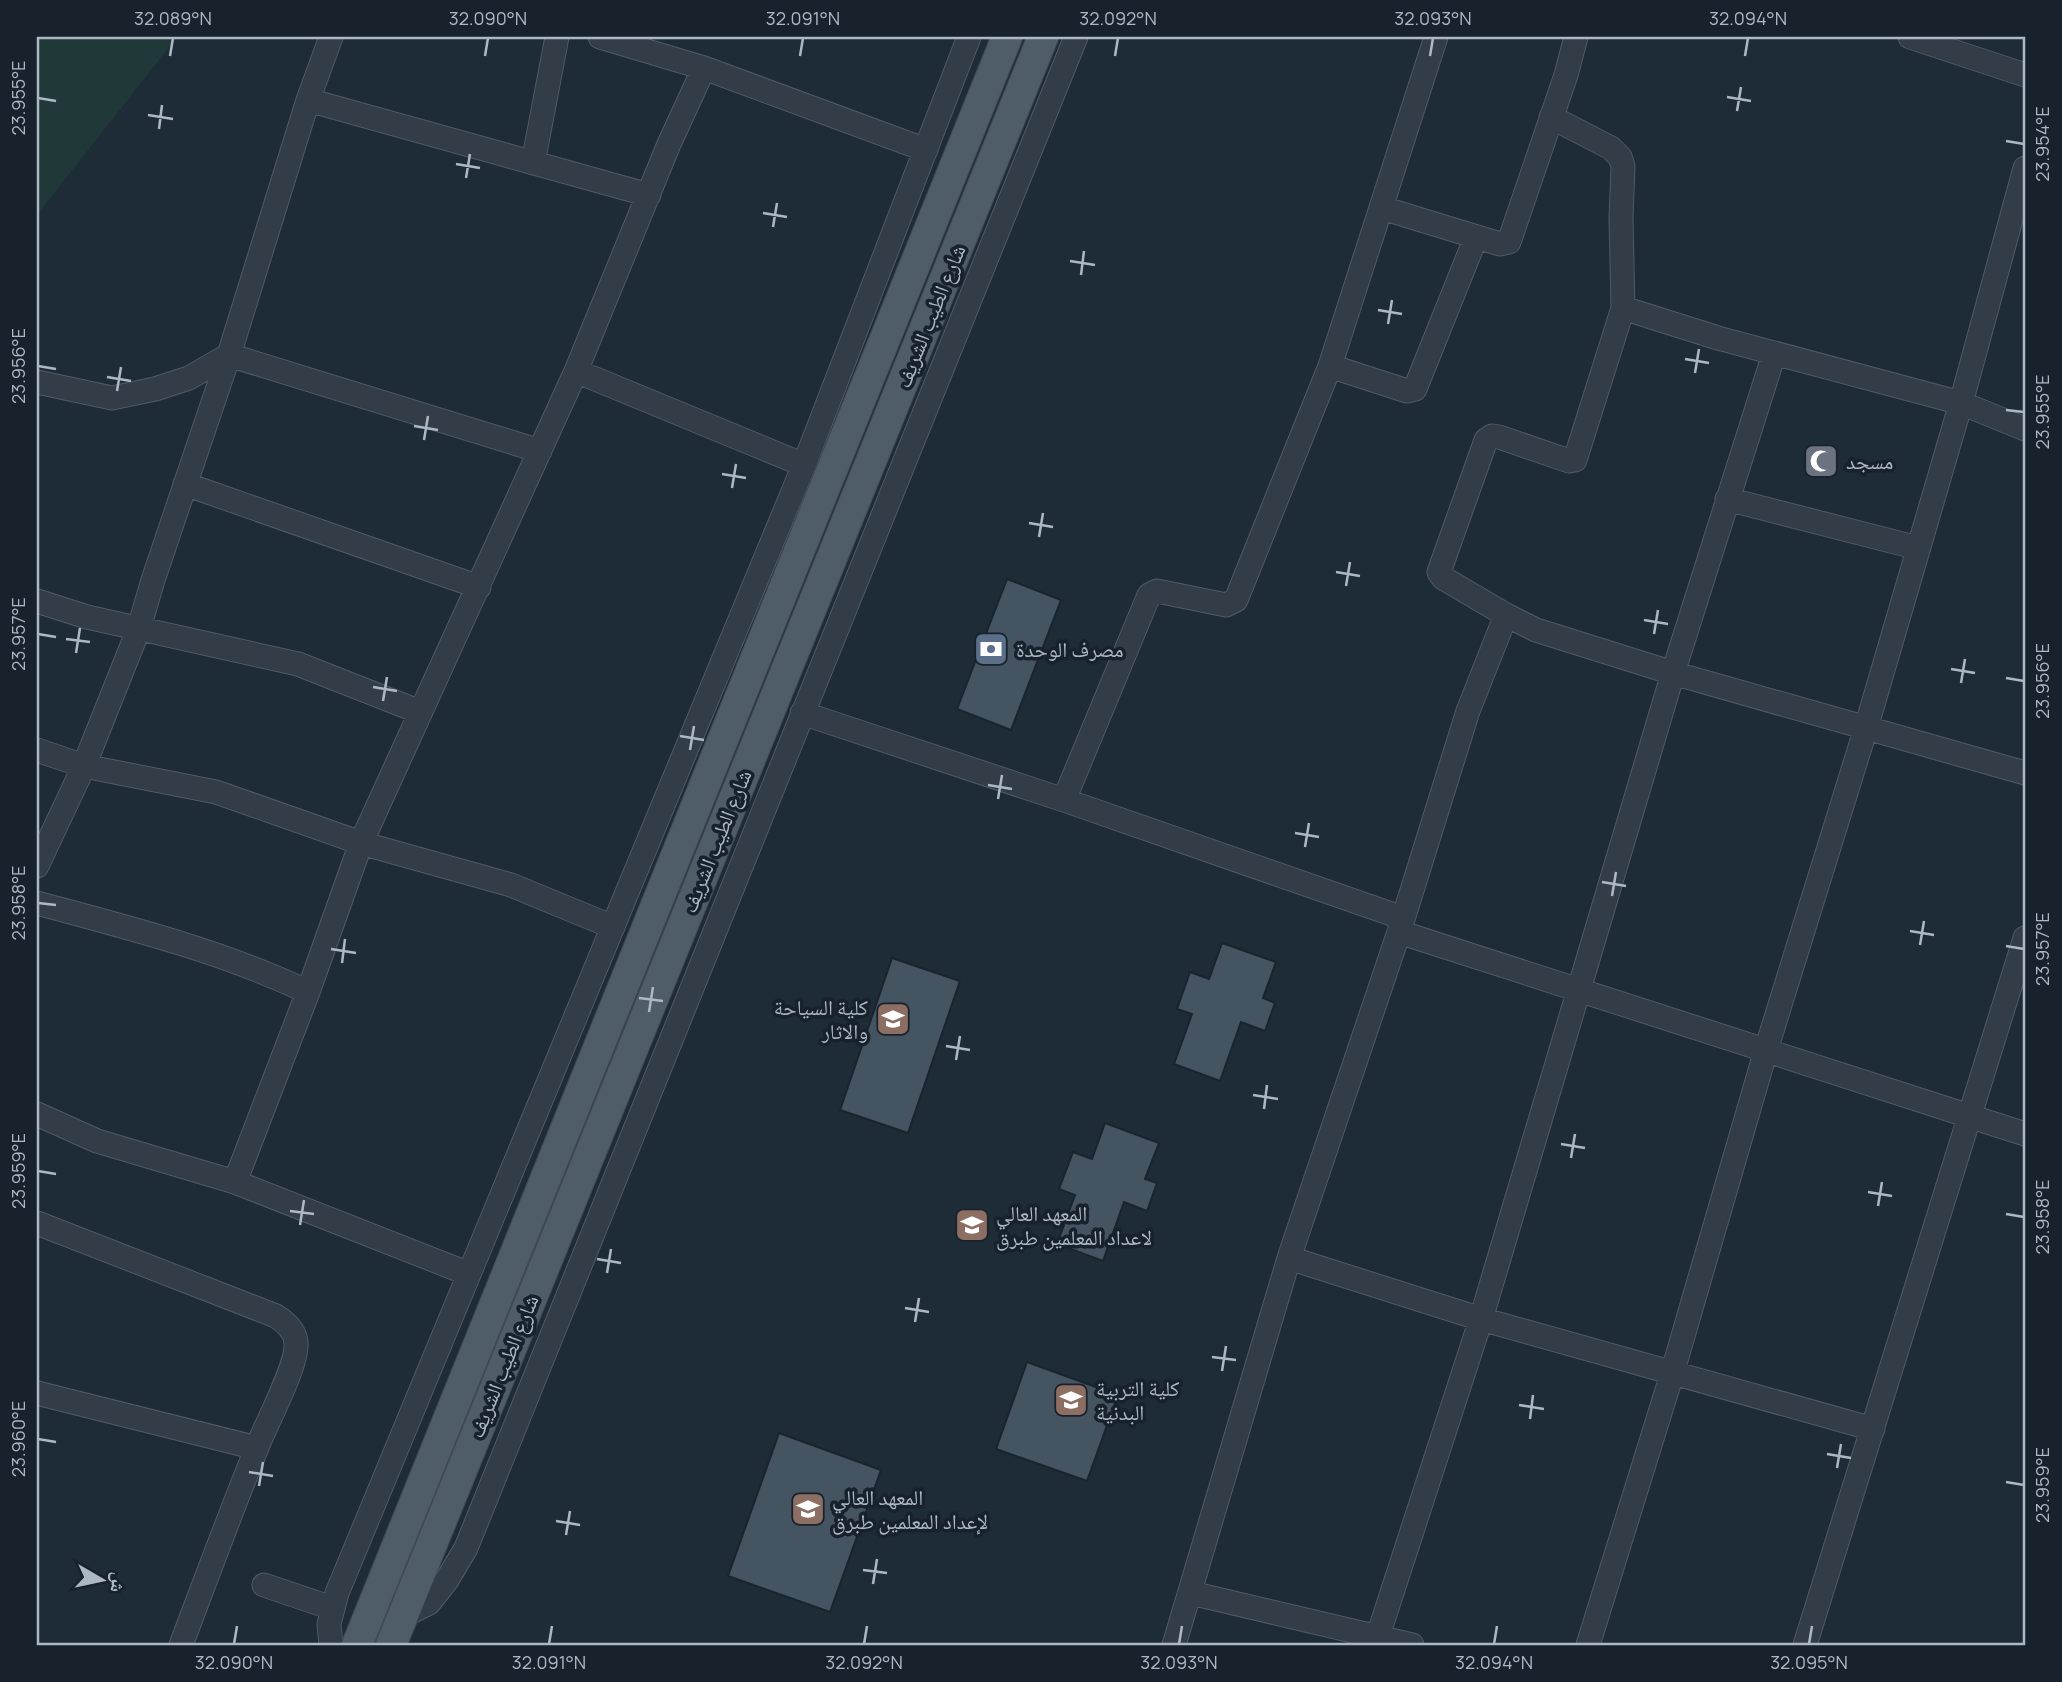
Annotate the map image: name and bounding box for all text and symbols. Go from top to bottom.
text: 32.089°N [134,6,212,30]
text: 32.090°N [449,6,527,30]
text: 32.091°N [766,6,840,30]
text: 32.092°N [1079,6,1157,30]
text: 32.093°N [1394,6,1472,30]
text: 32.094°N [1709,6,1787,30]
text: 23.955°E [6,60,30,136]
text: 23.954°E [2030,106,2054,182]
street label: شارع الطيب الشريف [889,240,971,392]
text: 23.956°E [6,328,30,404]
text: 23.955°E [2030,374,2054,450]
mosque icon: مسجد [1802,442,1840,480]
place label: مسجد [1846,447,1893,475]
text: 23.957°E [6,597,30,671]
bank icon: مصرف الوحدة [972,630,1010,668]
place label: مصرف الوحدة [1016,635,1124,663]
text: 23.956°E [2030,643,2054,719]
street label: شارع الطيب الشريف [675,765,757,917]
text: 23.958°E [6,865,30,941]
text: 23.957°E [2030,912,2054,986]
place label: كلية السياحة والاثار [774,993,868,1045]
school or university icon: كلية السياحة والاثار [874,1000,912,1038]
text: 23.959°E [6,1133,30,1209]
text: 23.958°E [2030,1179,2054,1255]
place label: المعهد العالي لاعداد المعلمين طبرق [996,1199,1152,1251]
school or university icon: المعهد العالي لاعداد المعلمين طبرق [953,1206,991,1244]
street label: شارع الطيب الشريف [462,1290,544,1442]
place label: كلية التربية البدنية [1096,1374,1180,1426]
school or university icon: كلية التربية البدنية [1052,1381,1090,1419]
text: 23.960°E [6,1401,30,1477]
text: 23.959°E [2030,1447,2054,1523]
place label: المعهد العالي لإعداد المعلمين طبرق [832,1483,988,1535]
school or university icon: المعهد العالي لإعداد المعلمين طبرق [789,1490,827,1528]
north arrow [66,1546,136,1616]
text: ش [104,1571,133,1595]
text: 32.090°N [195,1650,273,1674]
text: 32.091°N [512,1650,586,1674]
text: 32.092°N [825,1650,903,1674]
text: 32.093°N [1140,1650,1218,1674]
text: 32.094°N [1455,1650,1533,1674]
text: 32.095°N [1770,1650,1848,1674]

